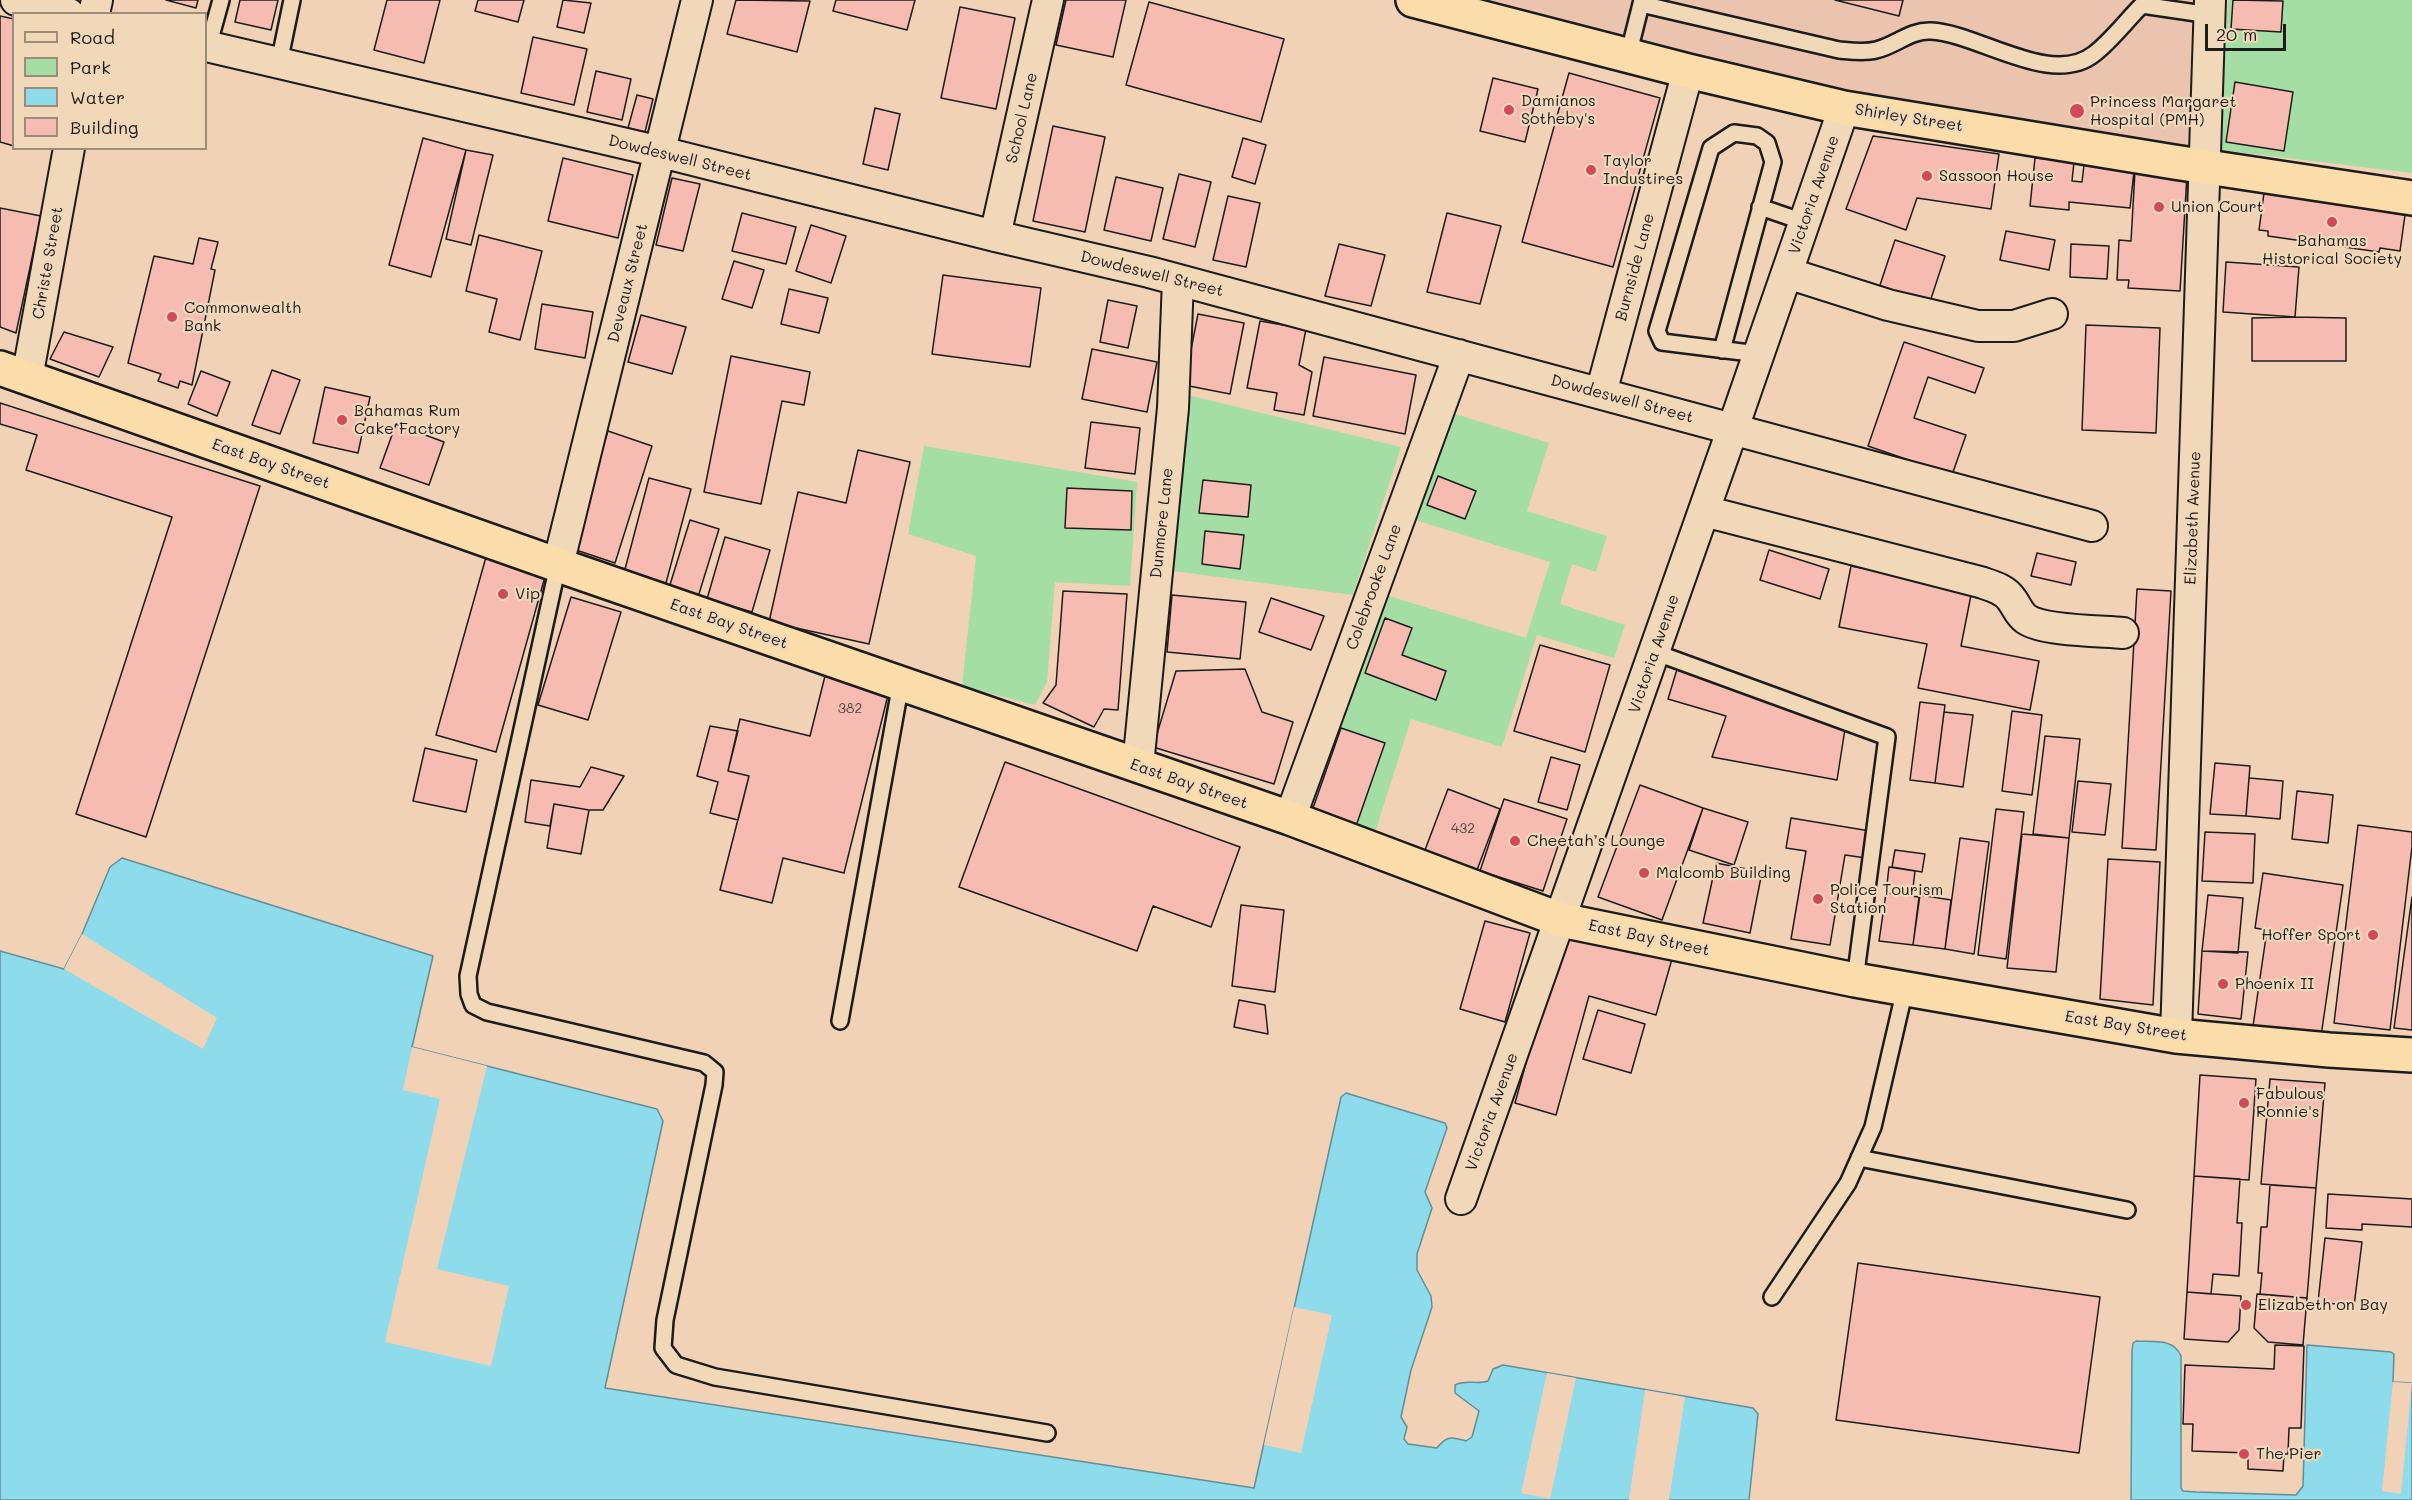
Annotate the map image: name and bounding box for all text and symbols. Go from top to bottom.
legend [12,12,207,150]
scale bar [2208,12,2289,50]
text: 20 m [2216,22,2257,46]
text: Road [70,25,115,49]
text: Park [70,55,111,79]
street label: School Lane [1002,71,1042,165]
text: Water [70,85,125,109]
place label: Damianos Sotheby's [1521,91,1596,129]
place label: Princess Margaret Hospital (PMH) [2090,92,2237,130]
street label: Shirley Street [1854,100,1964,136]
marker: Princess Margaret Hospital (PMH) [2068,102,2086,120]
marker: Damianos Sotheby's [1502,103,1516,117]
text: Building [70,115,138,139]
street label: Dowdeswell Street [606,131,754,185]
street label: Victoria Avenue [1785,133,1843,257]
place label: Taylor Industires [1603,151,1683,189]
marker: Taylor Industires [1584,163,1598,177]
place label: Sassoon House [1939,166,2054,186]
marker: Sassoon House [1920,169,1934,183]
place label: Union Court [2171,197,2264,217]
marker: Union Court [2152,200,2166,214]
street label: Christe Street [29,205,67,321]
street label: Burnside Lane [1611,211,1659,323]
marker: Bahamas Historical Society [2325,215,2339,229]
street label: Deveaux Street [604,221,652,345]
place label: Bahamas Historical Society [2262,231,2402,269]
street label: Dowdeswell Street [1078,247,1226,301]
place label: Commonwealth Bank [184,298,301,336]
marker: Commonwealth Bank [165,310,179,324]
street label: Dowdeswell Street [1548,371,1696,427]
place label: Bahamas Rum Cake Factory [354,401,460,439]
marker: Bahamas Rum Cake Factory [335,413,349,427]
street label: East Bay Street [210,435,332,493]
street label: Elizabeth Avenue [2181,451,2205,585]
street label: Dunmore Lane [1147,467,1177,579]
street label: Colebrooke Lane [1342,521,1406,653]
place label: Vip [515,584,540,604]
marker: Vip [496,587,510,601]
street label: Victoria Avenue [1625,592,1683,716]
street label: East Bay Street [668,595,790,653]
house number: 382 [838,701,862,717]
street label: East Bay Street [1128,755,1250,813]
house number: 432 [1451,821,1475,837]
place label: Cheetah’s Lounge [1527,831,1665,851]
marker: Cheetah’s Lounge [1508,834,1522,848]
place label: Malcomb Building [1656,863,1790,883]
marker: Malcomb Building [1637,866,1651,880]
place label: Police Tourism Station [1830,880,1943,918]
marker: Police Tourism Station [1811,892,1825,906]
street label: East Bay Street [1587,916,1711,960]
place label: Hoffer Sport [2261,925,2361,945]
marker: Hoffer Sport [2366,928,2380,942]
place label: Phoenix II [2235,974,2314,994]
marker: Phoenix II [2216,977,2230,991]
street label: East Bay Street [2064,1007,2188,1045]
street label: Victoria Avenue [1462,1050,1522,1174]
place label: Fabulous Ronnie's [2256,1084,2324,1122]
marker: Fabulous Ronnie's [2237,1096,2251,1110]
place label: Elizabeth on Bay [2258,1295,2388,1315]
marker: Elizabeth on Bay [2239,1298,2253,1312]
place label: The Pier [2256,1444,2322,1464]
marker: The Pier [2237,1447,2251,1461]

